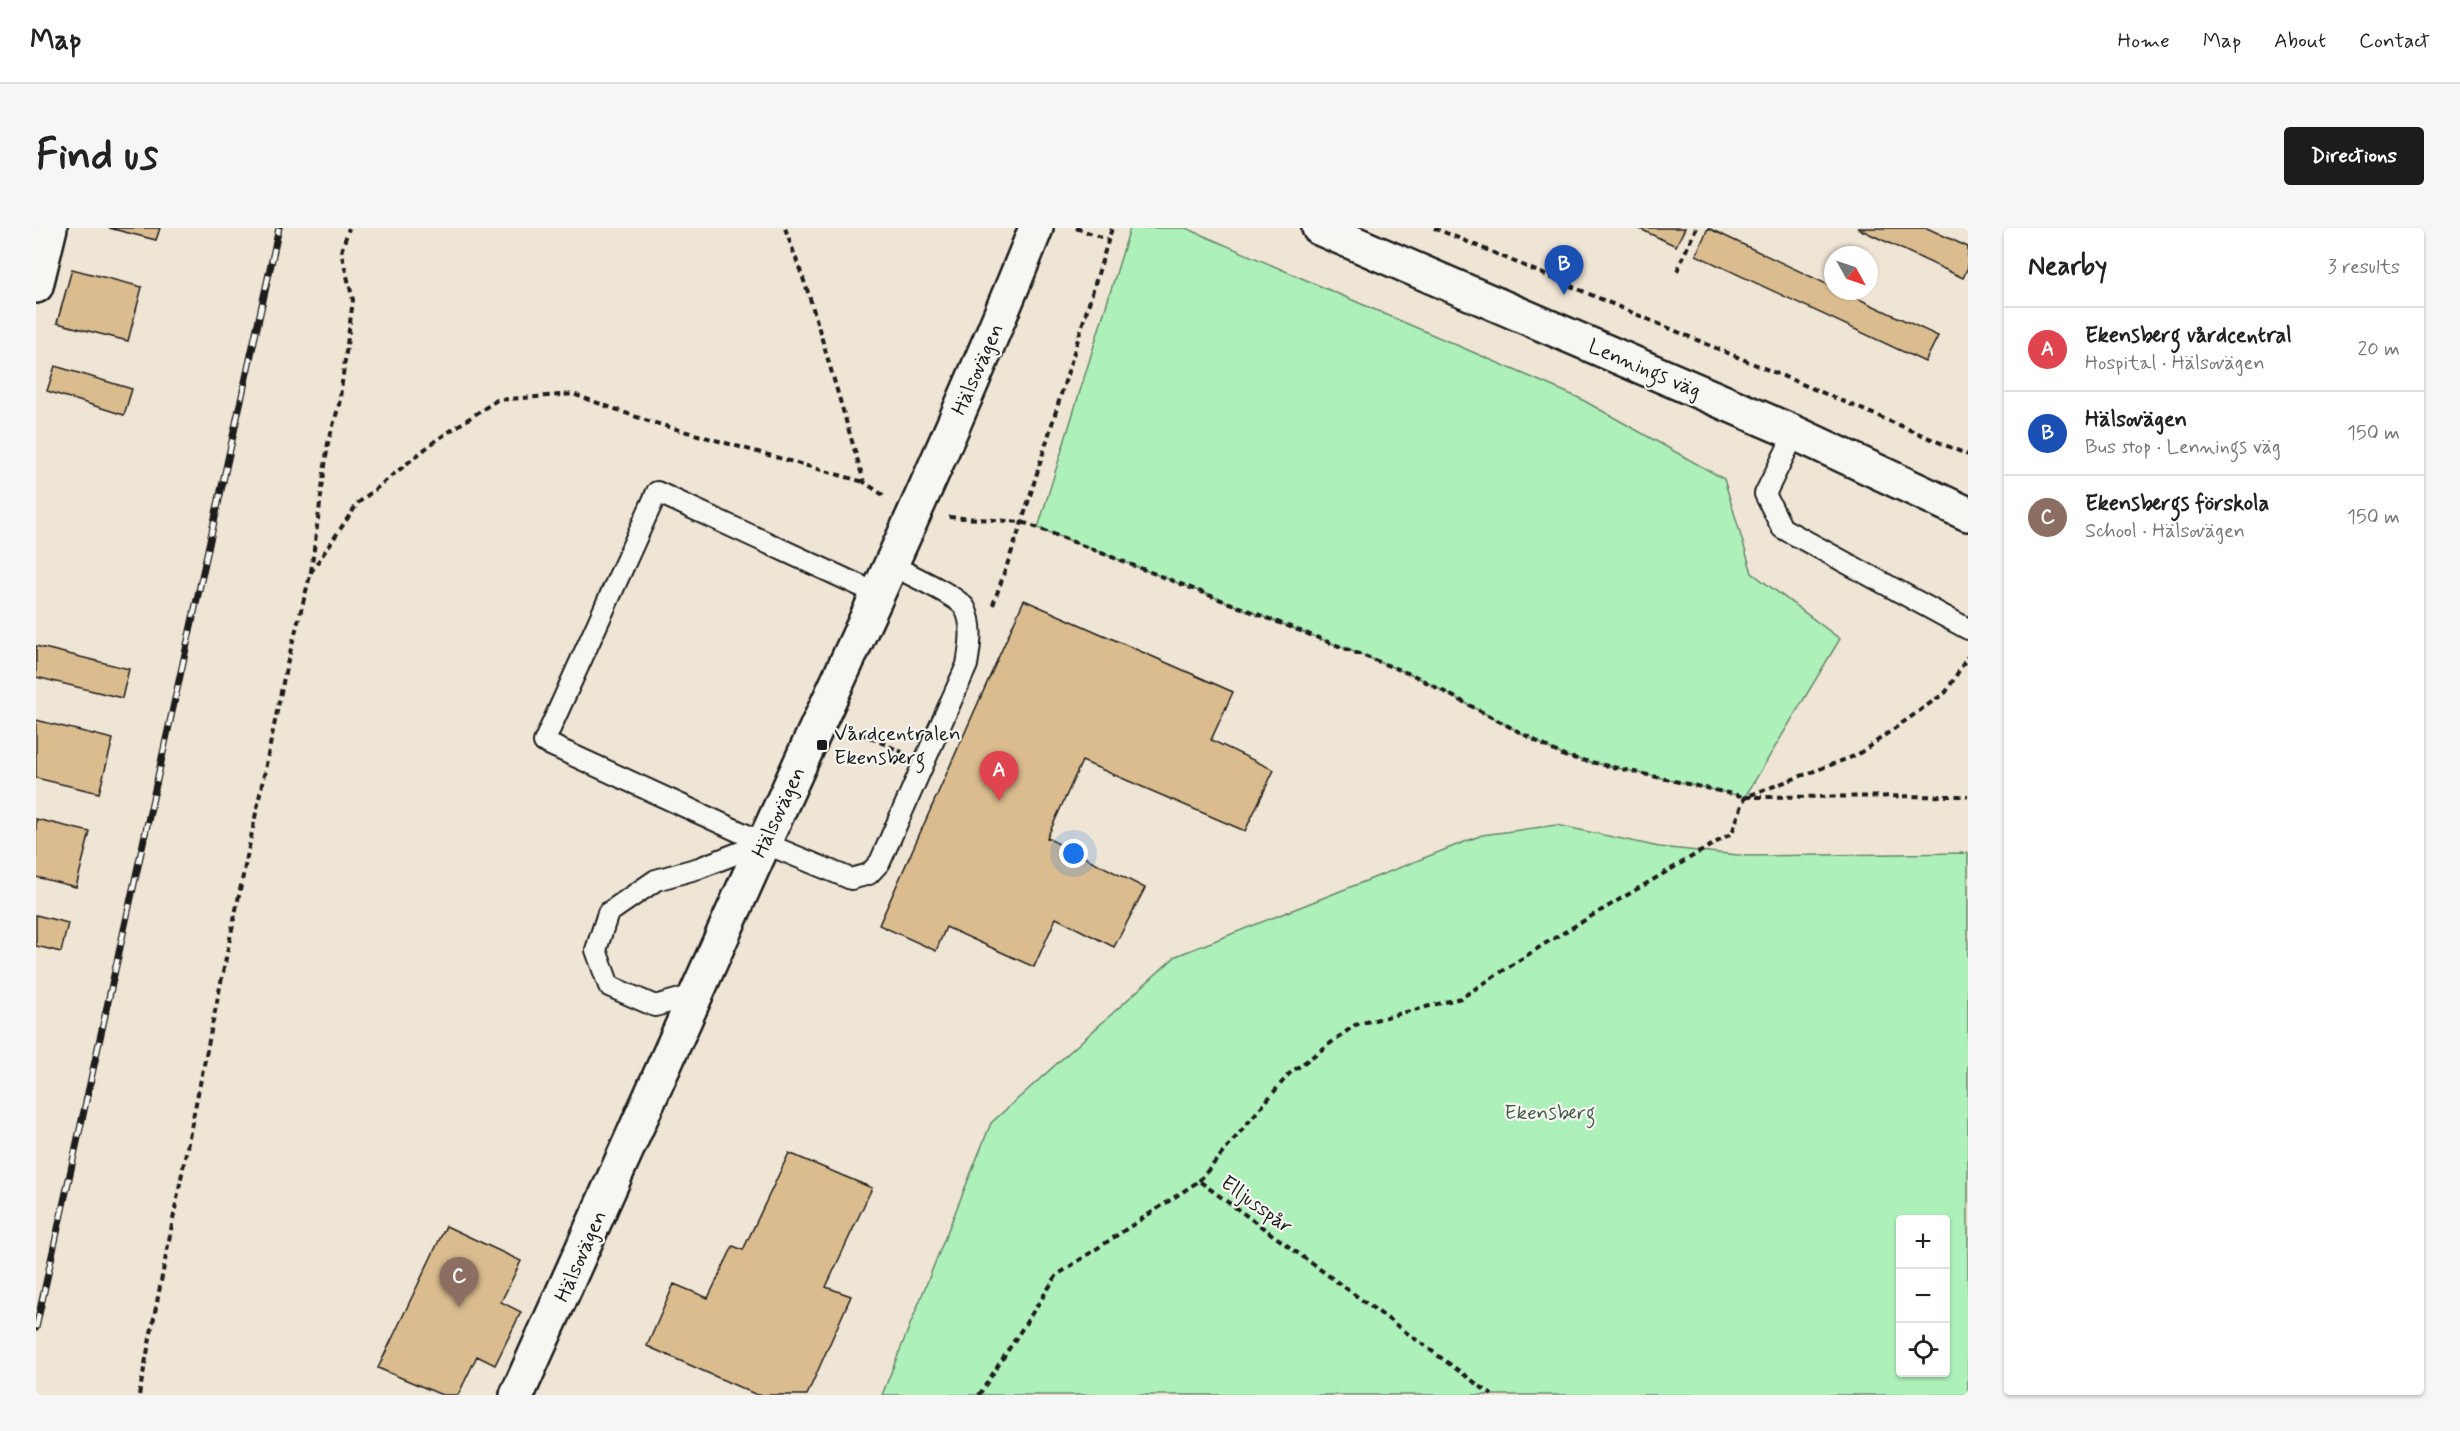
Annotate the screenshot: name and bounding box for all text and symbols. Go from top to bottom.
text: Map [30,23,81,60]
text: Home [2118,27,2170,55]
text: Map [2203,27,2241,55]
text: About [2274,27,2326,55]
text: Contact [2359,27,2430,55]
button: Directions [2284,127,2424,185]
text: Find us [36,129,158,184]
pin: B [1544,245,1583,295]
north arrow [1824,246,1878,300]
text: Nearby [2028,250,2107,284]
text: 3 results [2328,254,2400,281]
street label: Hälsovägen [945,319,1011,420]
text: Ekensberg vårdcentral [2085,322,2292,350]
street label: Lennings väg [1583,333,1705,407]
text: A [2041,336,2054,363]
text: 20 m [2357,336,2400,363]
text: Hospital · Hälsovägen [2085,350,2265,377]
text: Hälsovägen [2085,406,2187,434]
text: B [2041,420,2054,447]
text: 150 m [2347,420,2400,447]
text: Bus stop · Lennings väg [2085,434,2281,461]
text: Ekensbergs förskola [2085,490,2269,518]
text: C [2040,504,2055,531]
text: 150 m [2347,504,2400,531]
text: School · Hälsovägen [2085,518,2245,545]
place label: Vårdcentralen Ekensberg [834,720,961,774]
marker: Vårdcentralen Ekensberg [815,738,829,752]
pin: A [980,752,1018,801]
street label: Hälsovägen [746,762,812,863]
your location [1059,839,1088,868]
park label: Ekensberg [1504,1099,1596,1129]
street label: Elljusspår [1215,1169,1298,1241]
street label: Hälsovägen [548,1206,614,1307]
map controls [1896,1215,1950,1377]
button: + [1896,1215,1950,1269]
pin: C [440,1258,478,1307]
button: − [1896,1269,1950,1323]
button: locate [1896,1323,1950,1377]

